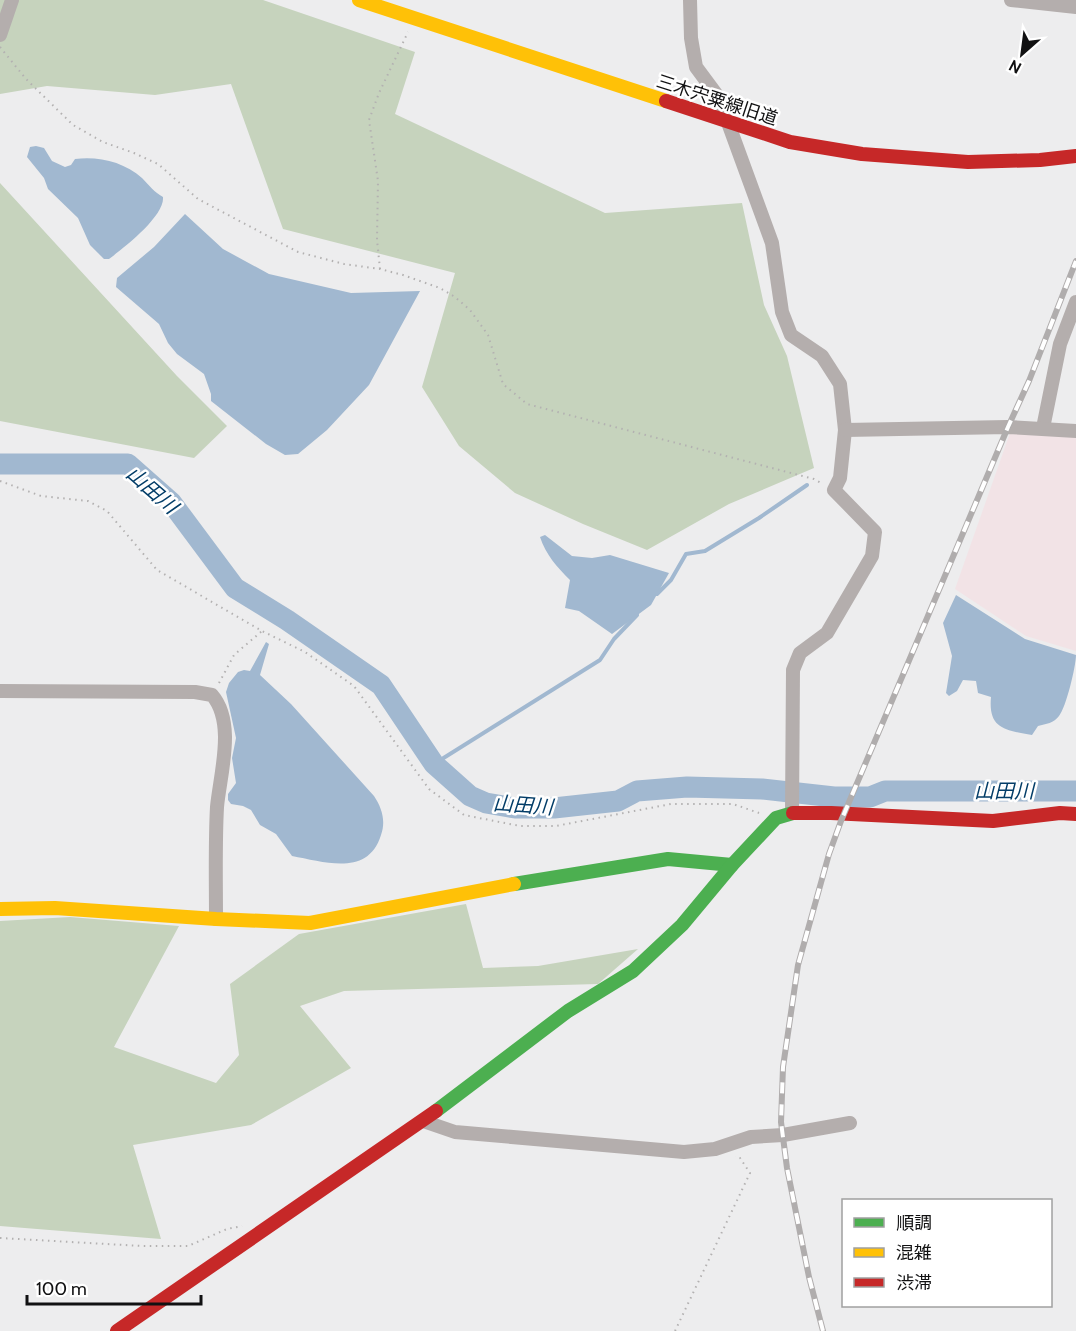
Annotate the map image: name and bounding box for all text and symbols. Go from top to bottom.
north arrow [992,24,1052,84]
text: N [1006,56,1025,78]
street label: 三木宍粟線旧道 [654,70,780,130]
water label: 山田川 [121,461,184,520]
water label: 山田川 [974,779,1036,803]
water label: 山田川 [492,791,556,819]
legend [842,1199,1052,1307]
text: 順調 [896,1212,932,1234]
text: 混雑 [896,1242,932,1264]
scale bar [27,1268,201,1306]
text: 渋滞 [896,1272,932,1294]
text: 100 m [36,1278,87,1300]

